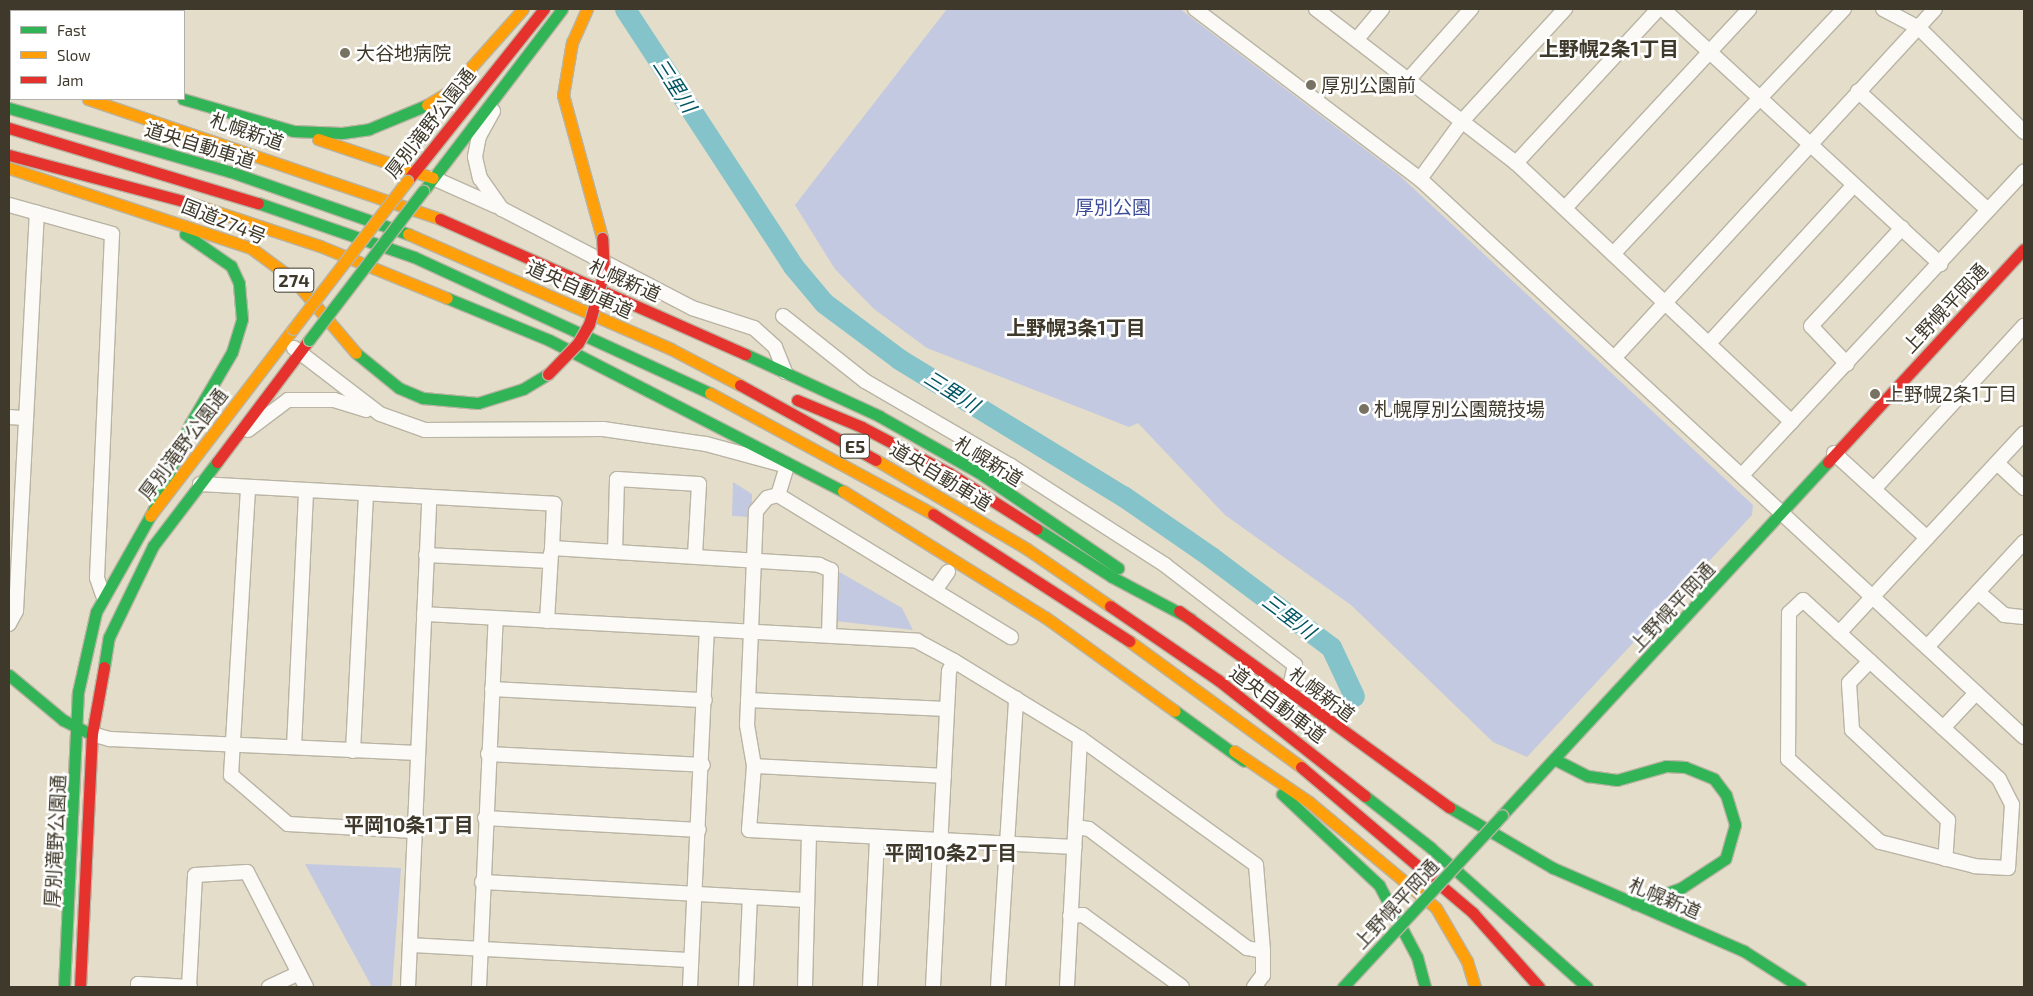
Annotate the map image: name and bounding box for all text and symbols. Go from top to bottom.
legend [10,10,185,100]
text: Fast [57,21,86,39]
district label: 上野幌2条1丁目 [1539,36,1679,60]
place label: 大谷地病院 [356,42,451,64]
text: Slow [57,46,91,64]
marker: 大谷地病院 [338,46,352,60]
water label: 三里川 [649,53,701,117]
street label: 厚別滝野公園通 [380,64,480,182]
text: Jam [57,71,83,89]
place label: 厚別公園前 [1321,74,1416,96]
marker: 厚別公園前 [1305,79,1317,91]
street label: 札幌新道 [207,108,287,154]
street label: 道央自動車道 [142,117,258,173]
street label: 国道274号 [178,194,270,248]
park label: 厚別公園 [1075,196,1151,218]
street label: 札幌新道 [586,254,664,306]
street label: 道央自動車道 [523,255,637,323]
street label: 上野幌平岡通 [1898,259,1992,357]
road number: 274 [273,264,315,296]
district label: 上野幌3条1丁目 [1006,315,1146,339]
water label: 三里川 [920,365,984,417]
place label: 上野幌2条1丁目 [1885,383,2017,405]
street label: 厚別滝野公園通 [134,384,232,504]
marker: 上野幌2条1丁目 [1869,388,1881,400]
place label: 札幌厚別公園競技場 [1374,398,1545,420]
marker: 札幌厚別公園競技場 [1358,403,1370,415]
road number: E5 [839,431,871,462]
street label: 札幌新道 [951,431,1027,491]
street label: 道央自動車道 [886,437,996,515]
street label: 上野幌平岡通 [1625,558,1719,656]
water label: 三里川 [1258,588,1320,644]
street label: 道央自動車道 [1226,661,1330,747]
street label: 札幌新道 [1285,662,1359,726]
street label: 厚別滝野公園通 [40,774,70,908]
district label: 平岡10条1丁目 [344,812,474,836]
district label: 平岡10条2丁目 [885,840,1017,864]
street label: 上野幌平岡通 [1349,855,1443,953]
street label: 札幌新道 [1626,873,1704,923]

